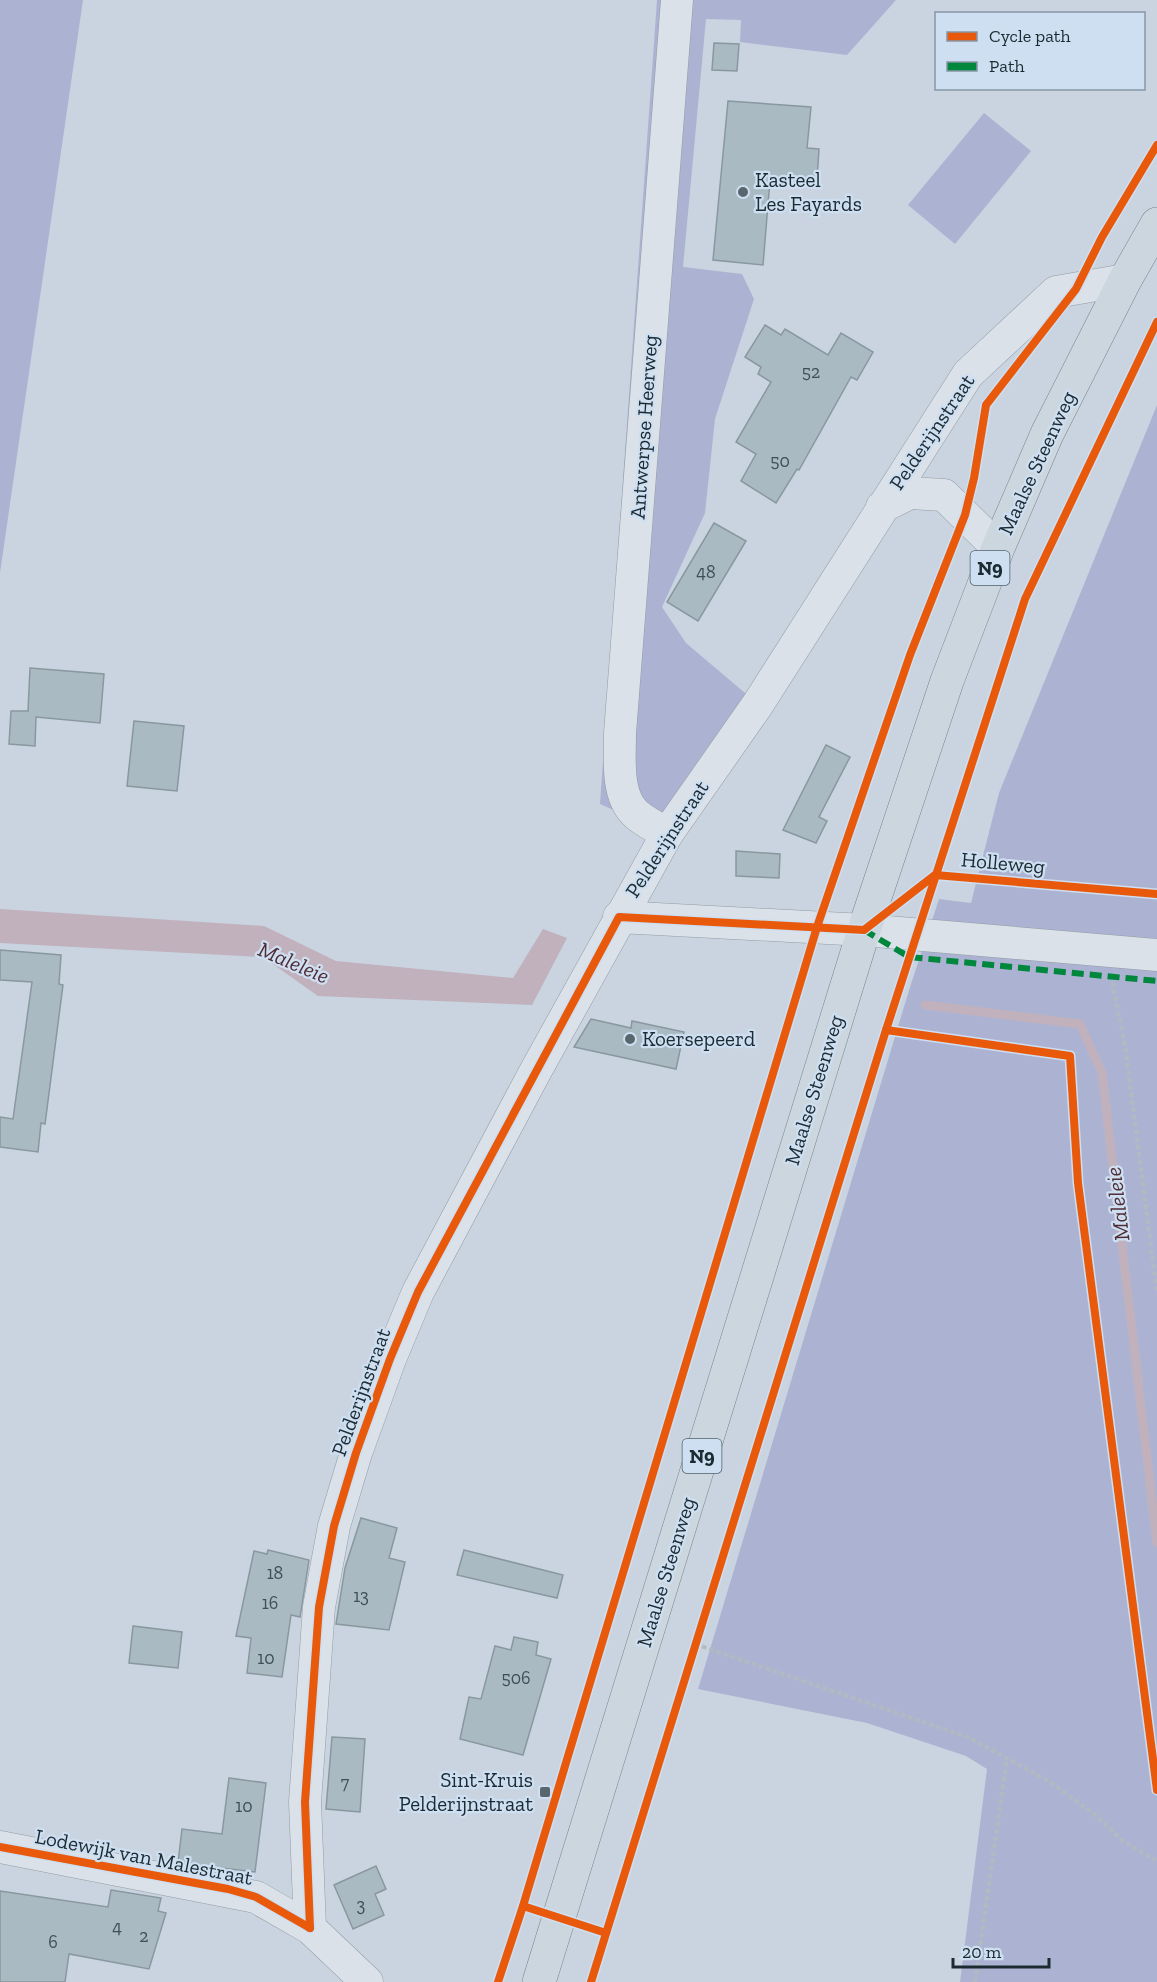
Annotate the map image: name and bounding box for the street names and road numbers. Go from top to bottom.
street label: Antwerpse Heerweg [625,334,662,520]
street label: Pelderijnstraat [884,369,980,495]
street label: Maalse Steenweg [992,387,1081,539]
road number: N9 [970,551,1010,585]
street label: Pelderijnstraat [620,775,715,902]
street label: Holleweg [960,846,1047,879]
street label: Maalse Steenweg [779,1011,848,1168]
street label: Pelderijnstraat [326,1324,396,1460]
road number: N9 [682,1439,722,1473]
street label: Maalse Steenweg [631,1493,700,1650]
street label: Lodewijk van Malestraat [33,1823,255,1891]

